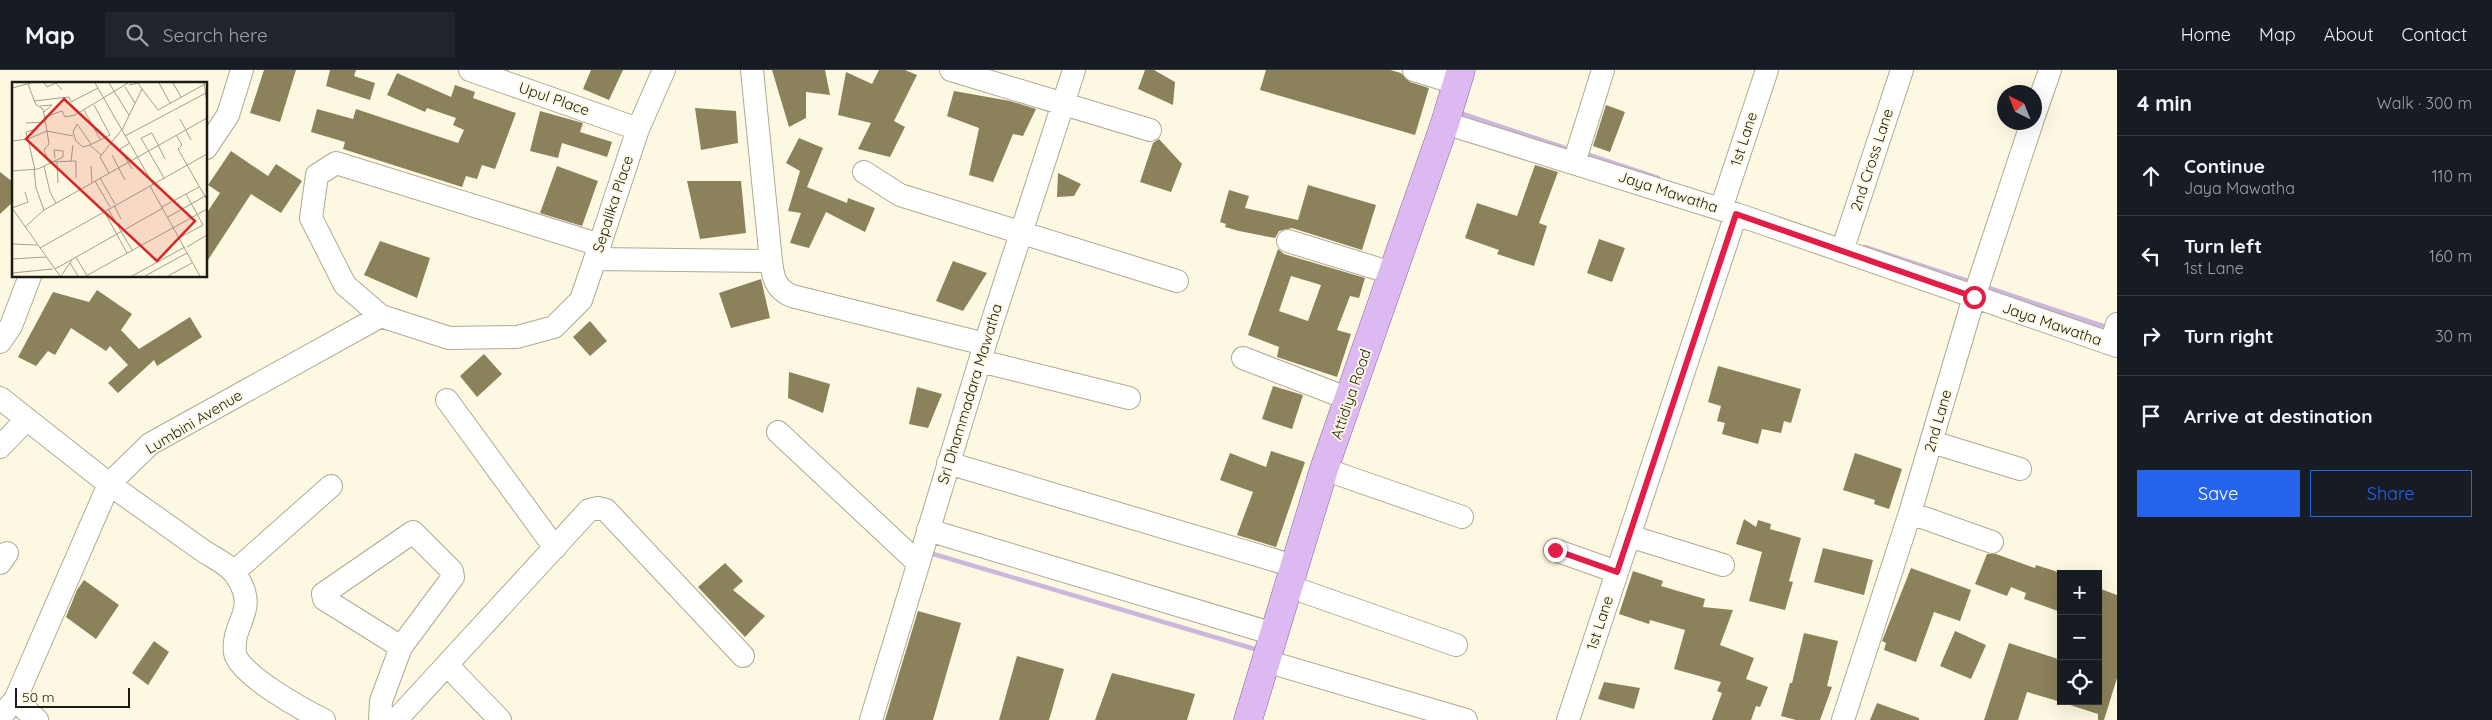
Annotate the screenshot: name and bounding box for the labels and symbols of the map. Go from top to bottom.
street label: Upul Place [516,78,592,119]
inset map [12,82,208,278]
north arrow [1997,85,2042,130]
street label: 2nd Cross Lane [1846,106,1897,214]
street label: 1st Lane [1726,109,1761,168]
street label: Sepalika Place [588,153,637,255]
street label: Jaya Mawatha [1616,166,1721,217]
route start [1963,286,1986,309]
street label: Jaya Mawatha [2000,298,2104,349]
street label: Sri Dhammadara Mawatha [933,301,1006,486]
street label: Attidiya Road [1326,346,1375,441]
street label: Lumbini Avenue [142,385,246,458]
street label: 2nd Lane [1920,387,1956,454]
route end [1544,539,1567,562]
street label: 1st Lane [1582,593,1617,652]
scale bar [15,685,130,708]

